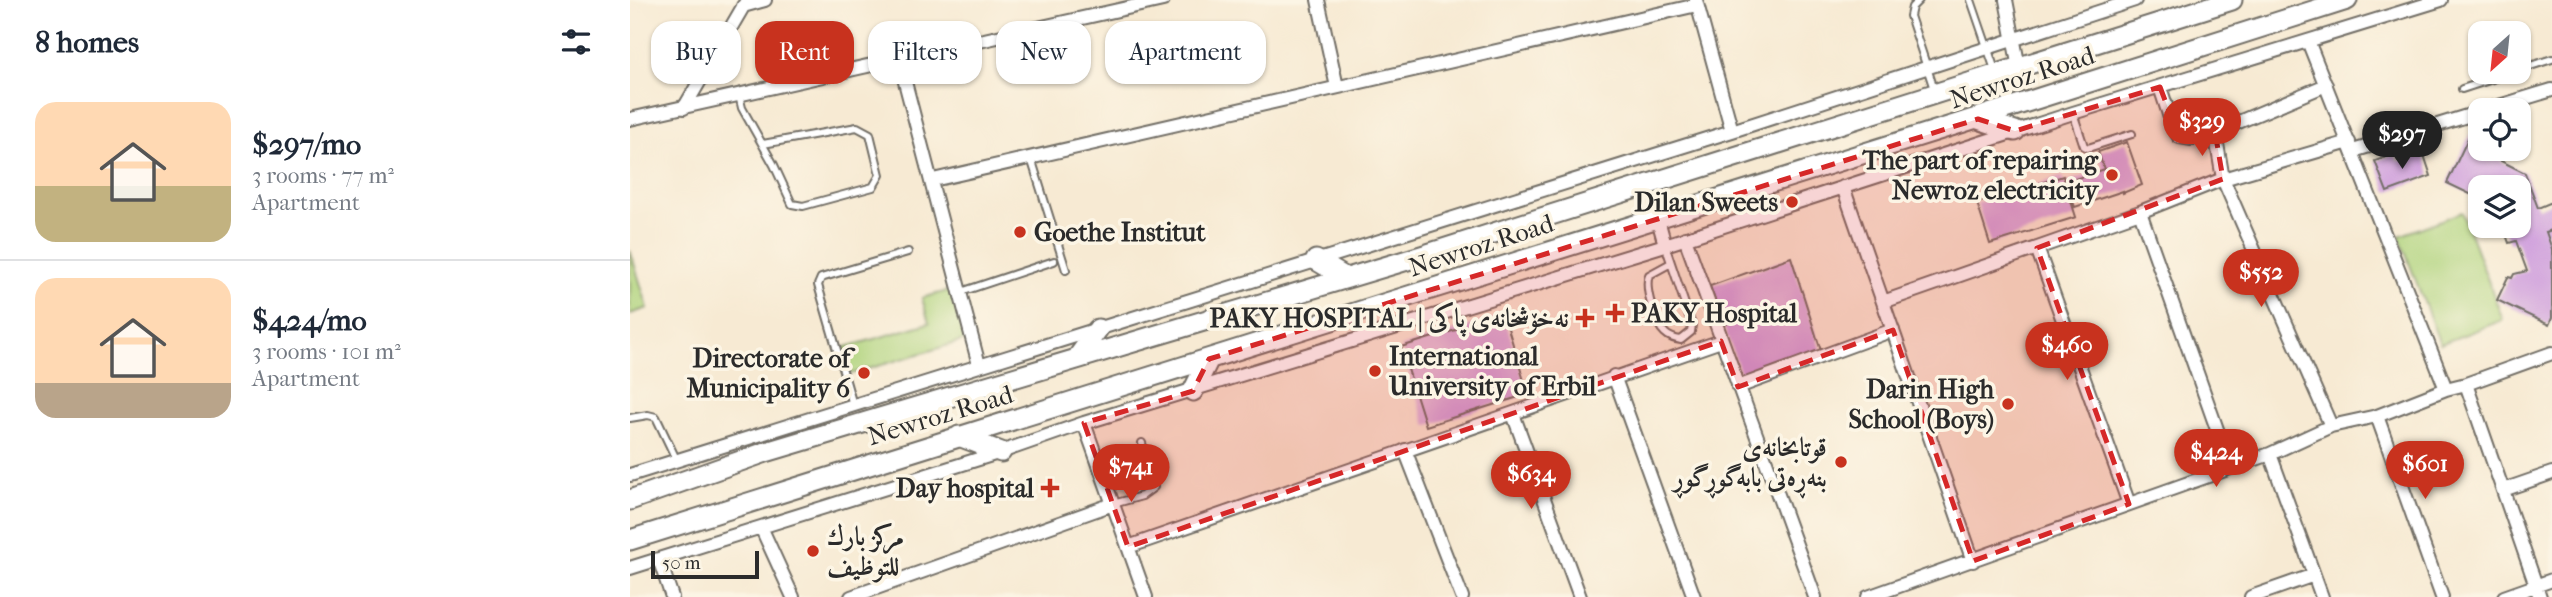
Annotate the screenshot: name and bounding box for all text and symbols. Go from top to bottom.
chip: Buy [651,21,741,84]
chip: Rent [755,21,854,84]
chip: Filters [868,21,982,84]
chip: New [996,21,1091,84]
chip: Apartment [1105,21,1266,84]
north arrow [2468,21,2530,84]
map controls [2468,21,2531,238]
icon: filters [557,23,595,61]
text: 8 homes [35,25,139,60]
street label: Newroz Road [1946,39,2099,115]
button: locate [2468,98,2531,161]
pin: $329 [2161,99,2243,158]
text: $329 [2179,107,2225,134]
pin: $297 [2361,111,2443,171]
text: $297 [2378,120,2426,147]
text: $297/mo [252,127,361,162]
icon: home [91,130,175,214]
place label: The part of repairing Newroz electricity [1861,145,2100,206]
text: 3 rooms · 77 m² [252,162,394,189]
marker: The part of repairing Newroz electricity [2104,167,2120,183]
button: layers [2468,175,2531,238]
place label: Dilan Sweets [1634,187,1778,218]
text: Apartment [252,189,360,216]
marker: Dilan Sweets [1784,194,1800,210]
street label: Newroz Road [1405,207,1558,283]
place label: Goethe Institut [1034,217,1206,248]
marker: Goethe Institut [1012,224,1028,240]
pin: $552 [2220,250,2302,309]
text: $552 [2239,258,2283,285]
place label: PAKY Hospital [1631,298,1798,329]
place label: PAKY HOSPITAL | نەخۆشخانەی پاکی [1209,302,1569,337]
text: $424/mo [252,303,367,338]
marker: PAKY Hospital [1605,303,1625,323]
icon: home [91,306,175,390]
marker: PAKY HOSPITAL | نەخۆشخانەی پاکی [1575,308,1595,328]
pin: $460 [2026,322,2108,382]
text: $460 [2041,331,2093,358]
text: 3 rooms · 101 m² [252,338,401,365]
place label: International University of Erbil [1388,341,1597,402]
place label: Directorate of Municipality 6 [686,343,855,404]
marker: International University of Erbil [1367,363,1383,379]
text: Apartment [252,365,360,392]
marker: Directorate of Municipality 6 [856,365,872,381]
place label: Darin High School (Boys) [1848,374,1994,435]
street label: Newroz Road [864,378,1017,452]
marker: Darin High School (Boys) [2000,396,2016,412]
pin: $424 [2175,430,2257,489]
place label: قوتابخانەی بنەڕەتی بابەگوڕگوڕ [1670,432,1827,499]
text: $424 [2190,438,2242,465]
pin: $601 [2384,442,2466,501]
pin: $741 [1090,444,1172,504]
text: $601 [2402,450,2448,477]
pin: $634 [1490,452,1572,511]
text: $741 [1109,453,1153,480]
marker: قوتابخانەی بنەڕەتی بابەگوڕگوڕ [1833,454,1849,470]
text: $634 [1507,460,1555,487]
place label: Day hospital [896,473,1035,504]
marker: Day hospital [1040,478,1060,498]
place label: مركز بارك للتوظيف [827,521,904,583]
marker: مركز بارك للتوظيف [805,543,821,559]
scale bar [651,548,760,580]
text: 50 m [662,552,701,574]

